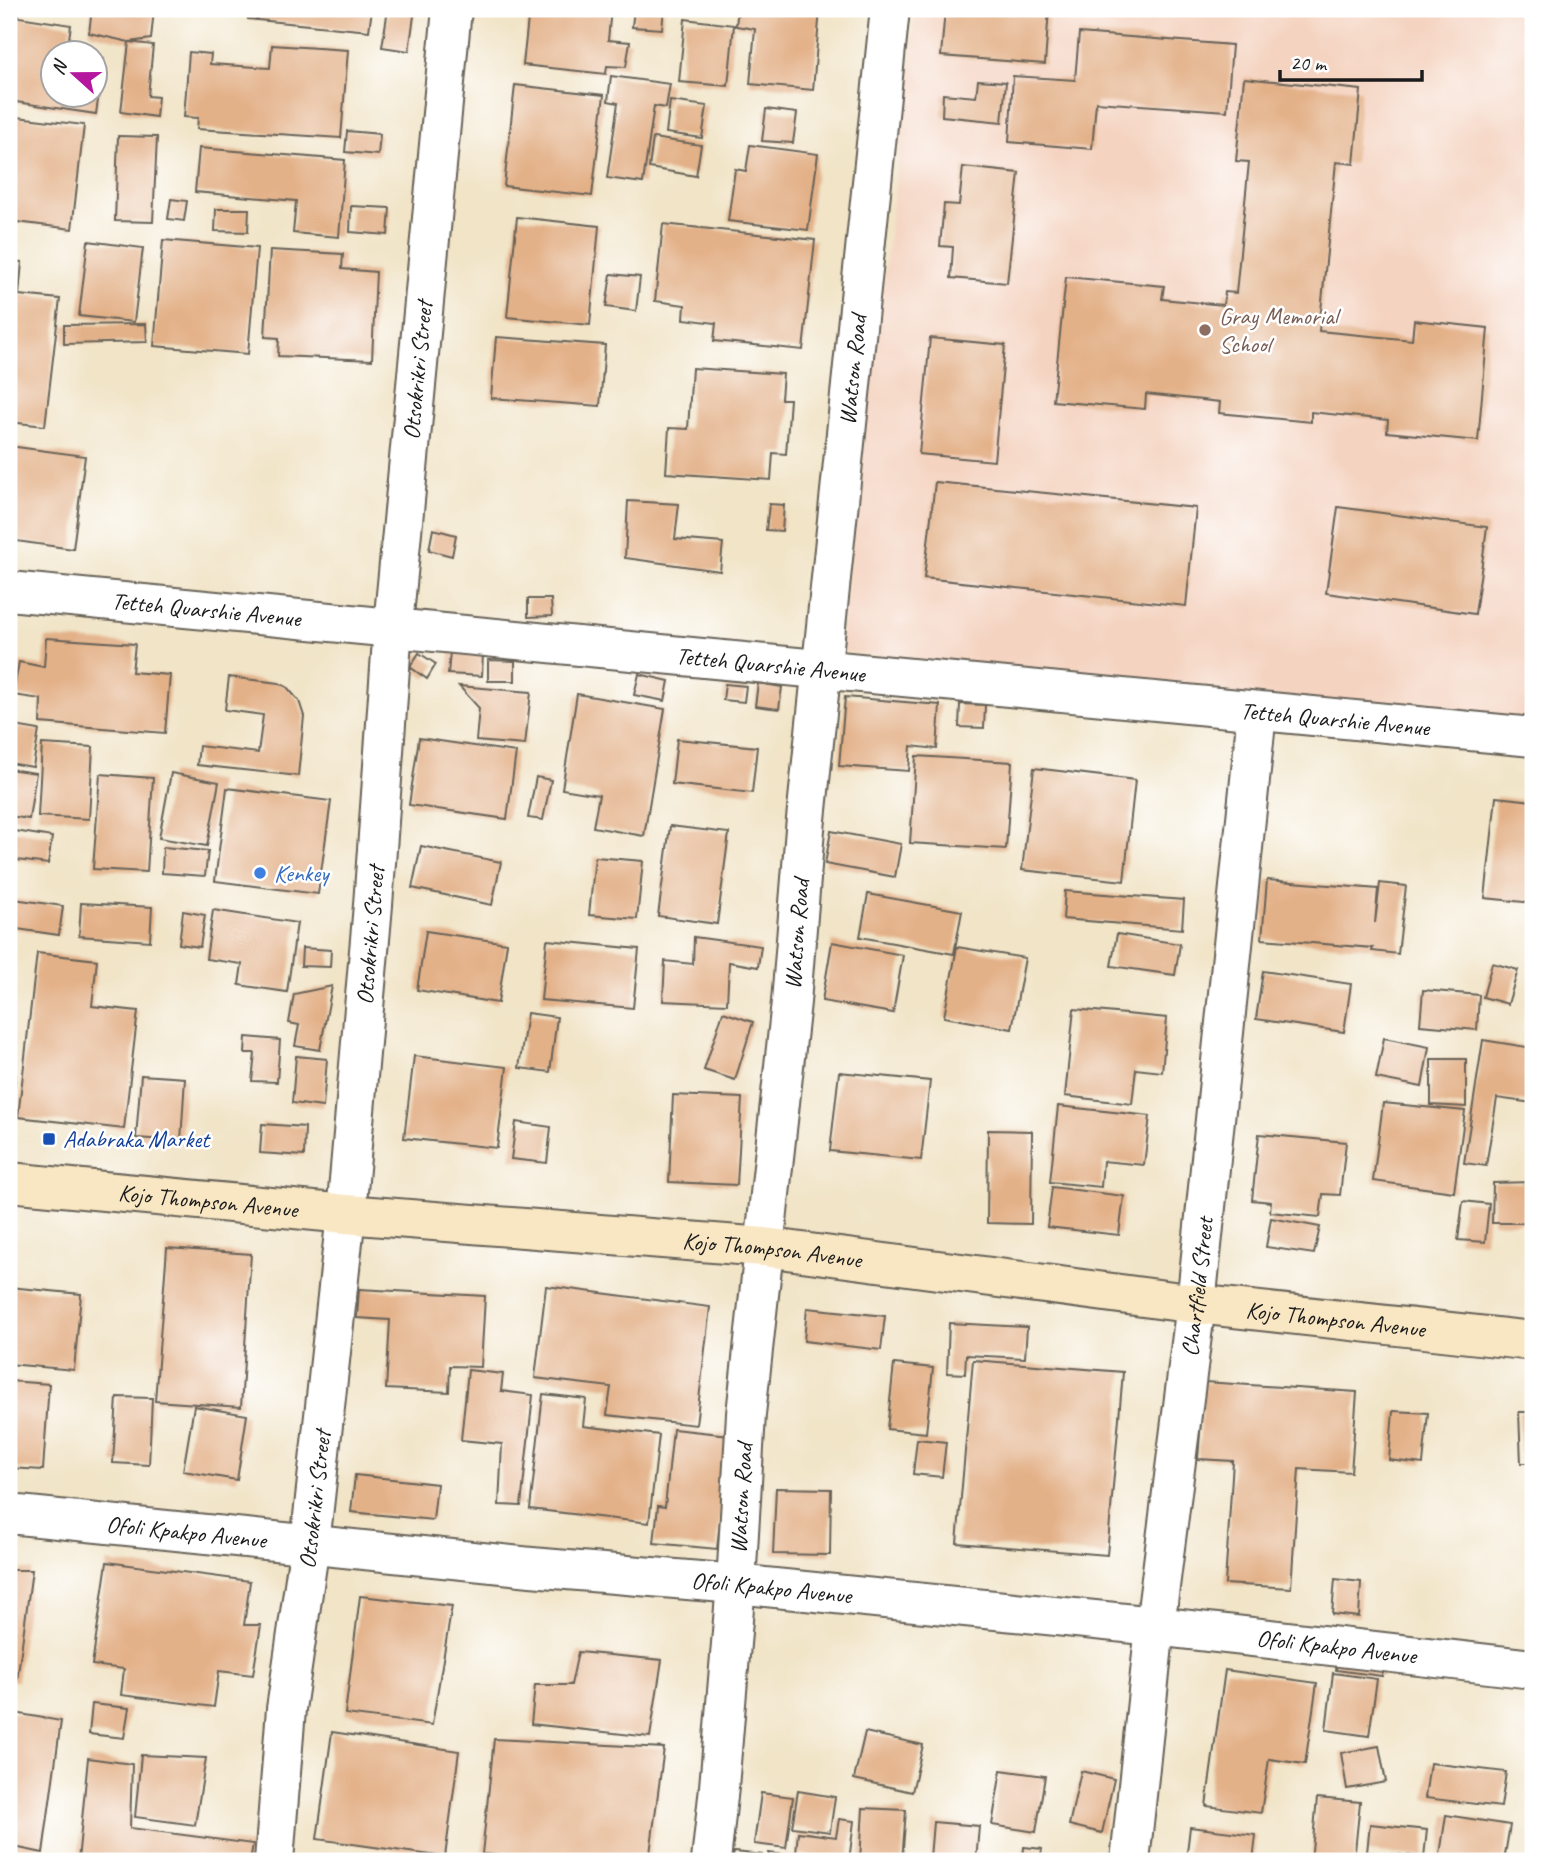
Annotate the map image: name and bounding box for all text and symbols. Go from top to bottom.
north arrow [38,38,108,108]
scale bar [1280,38,1421,82]
text: 20 m [1290,50,1328,76]
text: N [46,55,74,78]
street label: Otsokrikri Street [396,297,439,441]
place label: Gray Memorial School [1219,301,1342,359]
street label: Watson Road [832,310,874,426]
marker: Gray Memorial School [1197,322,1213,338]
street label: Tetteh Quarshie Avenue [110,586,304,634]
street label: Tetteh Quarshie Avenue [675,640,868,689]
street label: Tetteh Quarshie Avenue [1239,695,1433,743]
place label: Kenkey [274,858,330,888]
street label: Otsokrikri Street [349,862,391,1006]
marker: Kenkey [252,865,268,881]
street label: Watson Road [777,874,816,990]
place label: Adabraka Market [63,1124,211,1154]
marker: Adabraka Market [41,1131,57,1147]
street label: Kojo Thompson Avenue [117,1177,301,1225]
street label: Chartfield Street [1174,1214,1220,1358]
street label: Kojo Thompson Avenue [681,1226,865,1275]
street label: Kojo Thompson Avenue [1245,1295,1429,1344]
street label: Otsokrikri Street [292,1426,338,1571]
street label: Watson Road [723,1439,759,1554]
street label: Ofoli Kpakpo Avenue [105,1509,270,1555]
street label: Ofoli Kpakpo Avenue [690,1565,855,1611]
street label: Ofoli Kpakpo Avenue [1255,1623,1420,1671]

